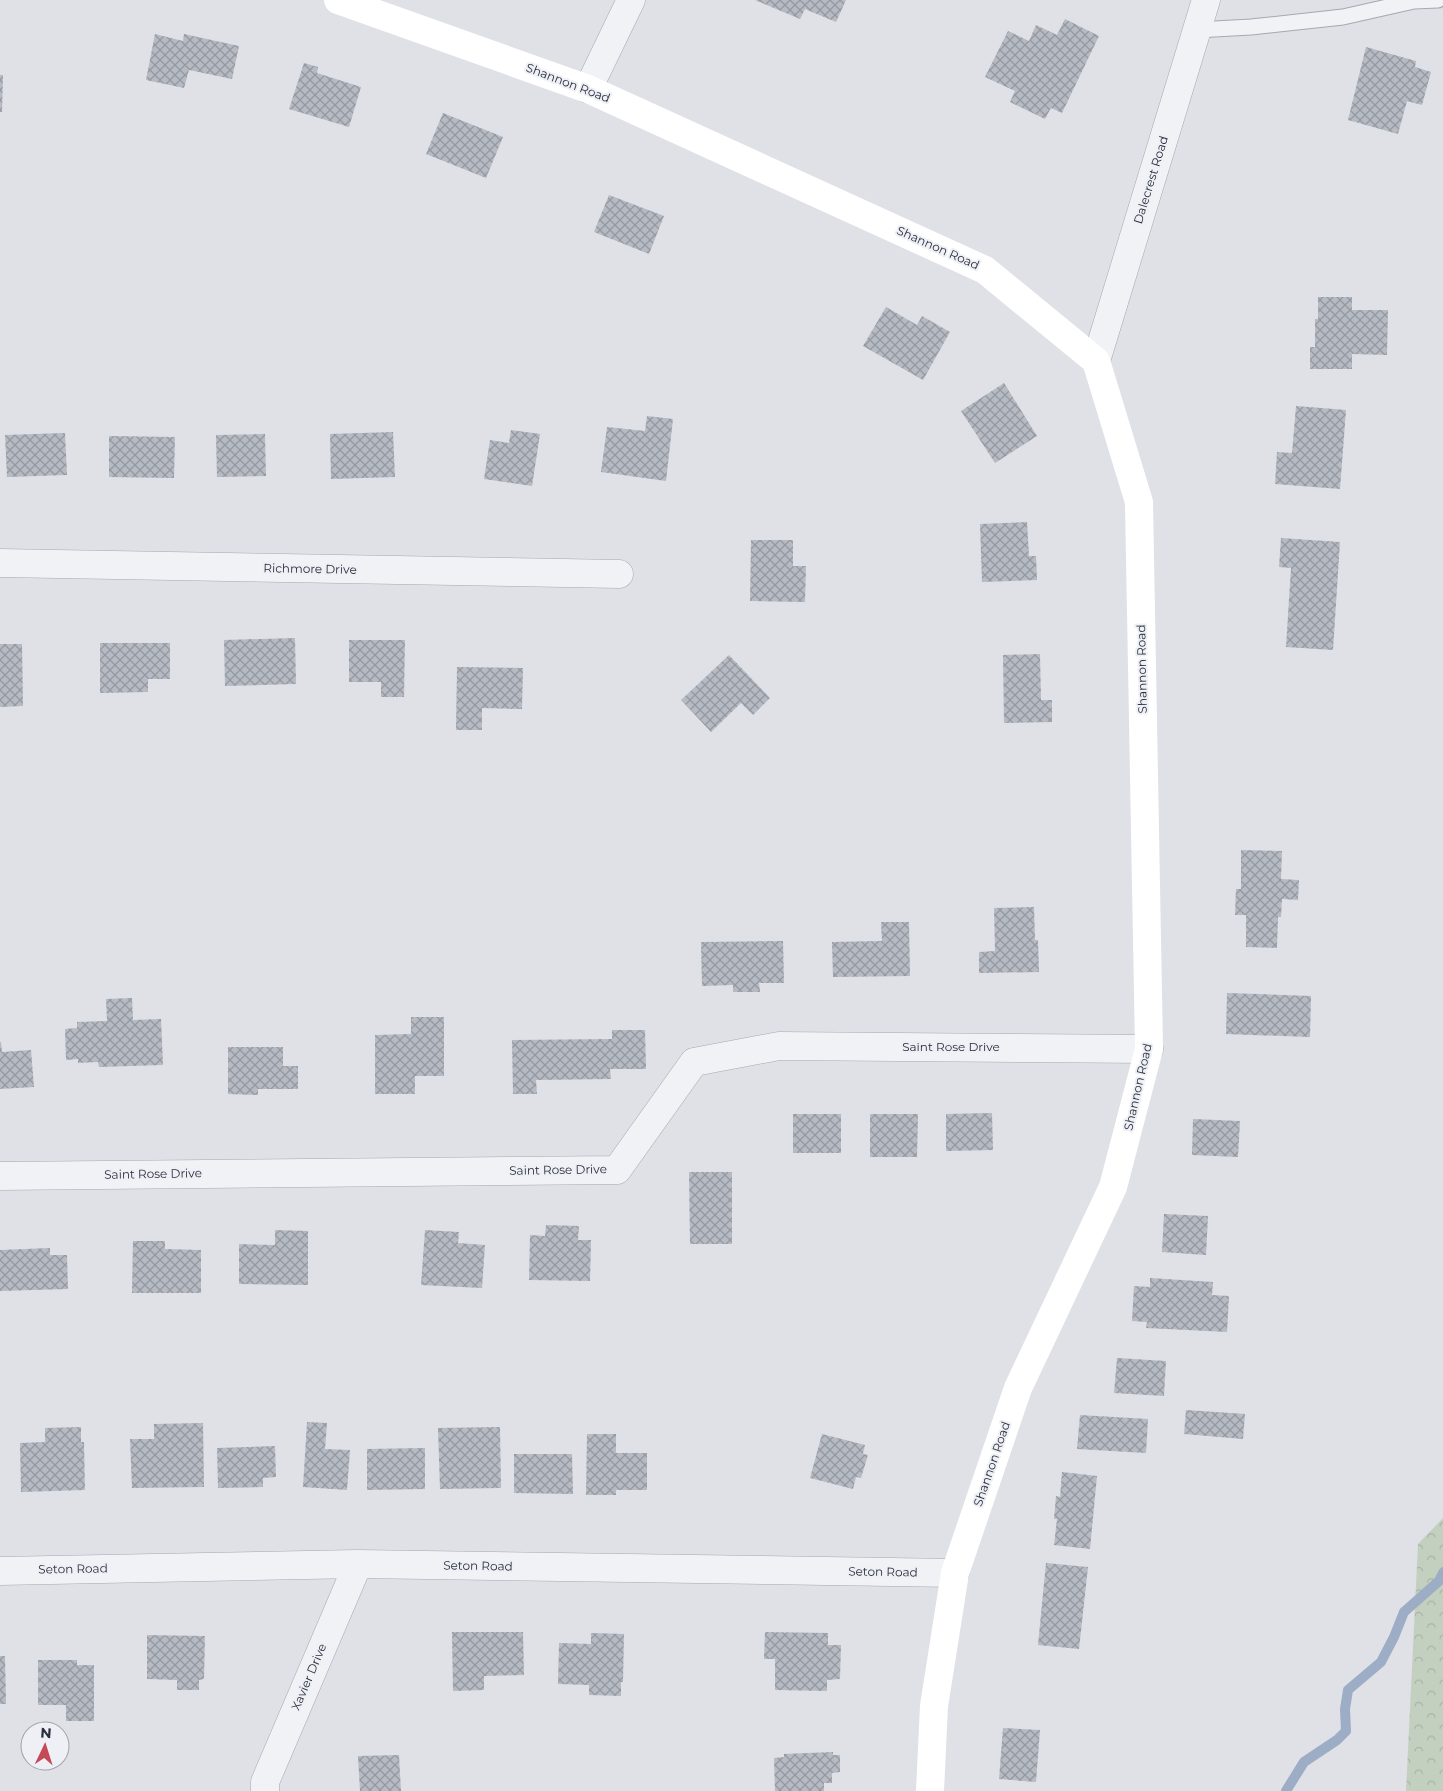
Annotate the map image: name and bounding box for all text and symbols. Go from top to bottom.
street label: Shannon Road [524,60,612,105]
street label: Dalecrest Road [1130,134,1171,226]
street label: Shannon Road [895,223,982,272]
street label: Richmore Drive [263,560,357,577]
street label: Shannon Road [1133,624,1150,714]
street label: Saint Rose Drive [902,1039,1000,1054]
street label: Shannon Road [1120,1042,1155,1132]
street label: Saint Rose Drive [509,1161,607,1178]
street label: Saint Rose Drive [104,1165,202,1182]
street label: Shannon Road [970,1419,1013,1508]
street label: Seton Road [443,1557,513,1574]
street label: Seton Road [38,1560,108,1577]
street label: Seton Road [848,1563,918,1580]
street label: Xavier Drive [288,1641,329,1712]
north arrow [20,1721,70,1771]
text: N [40,1724,52,1742]

